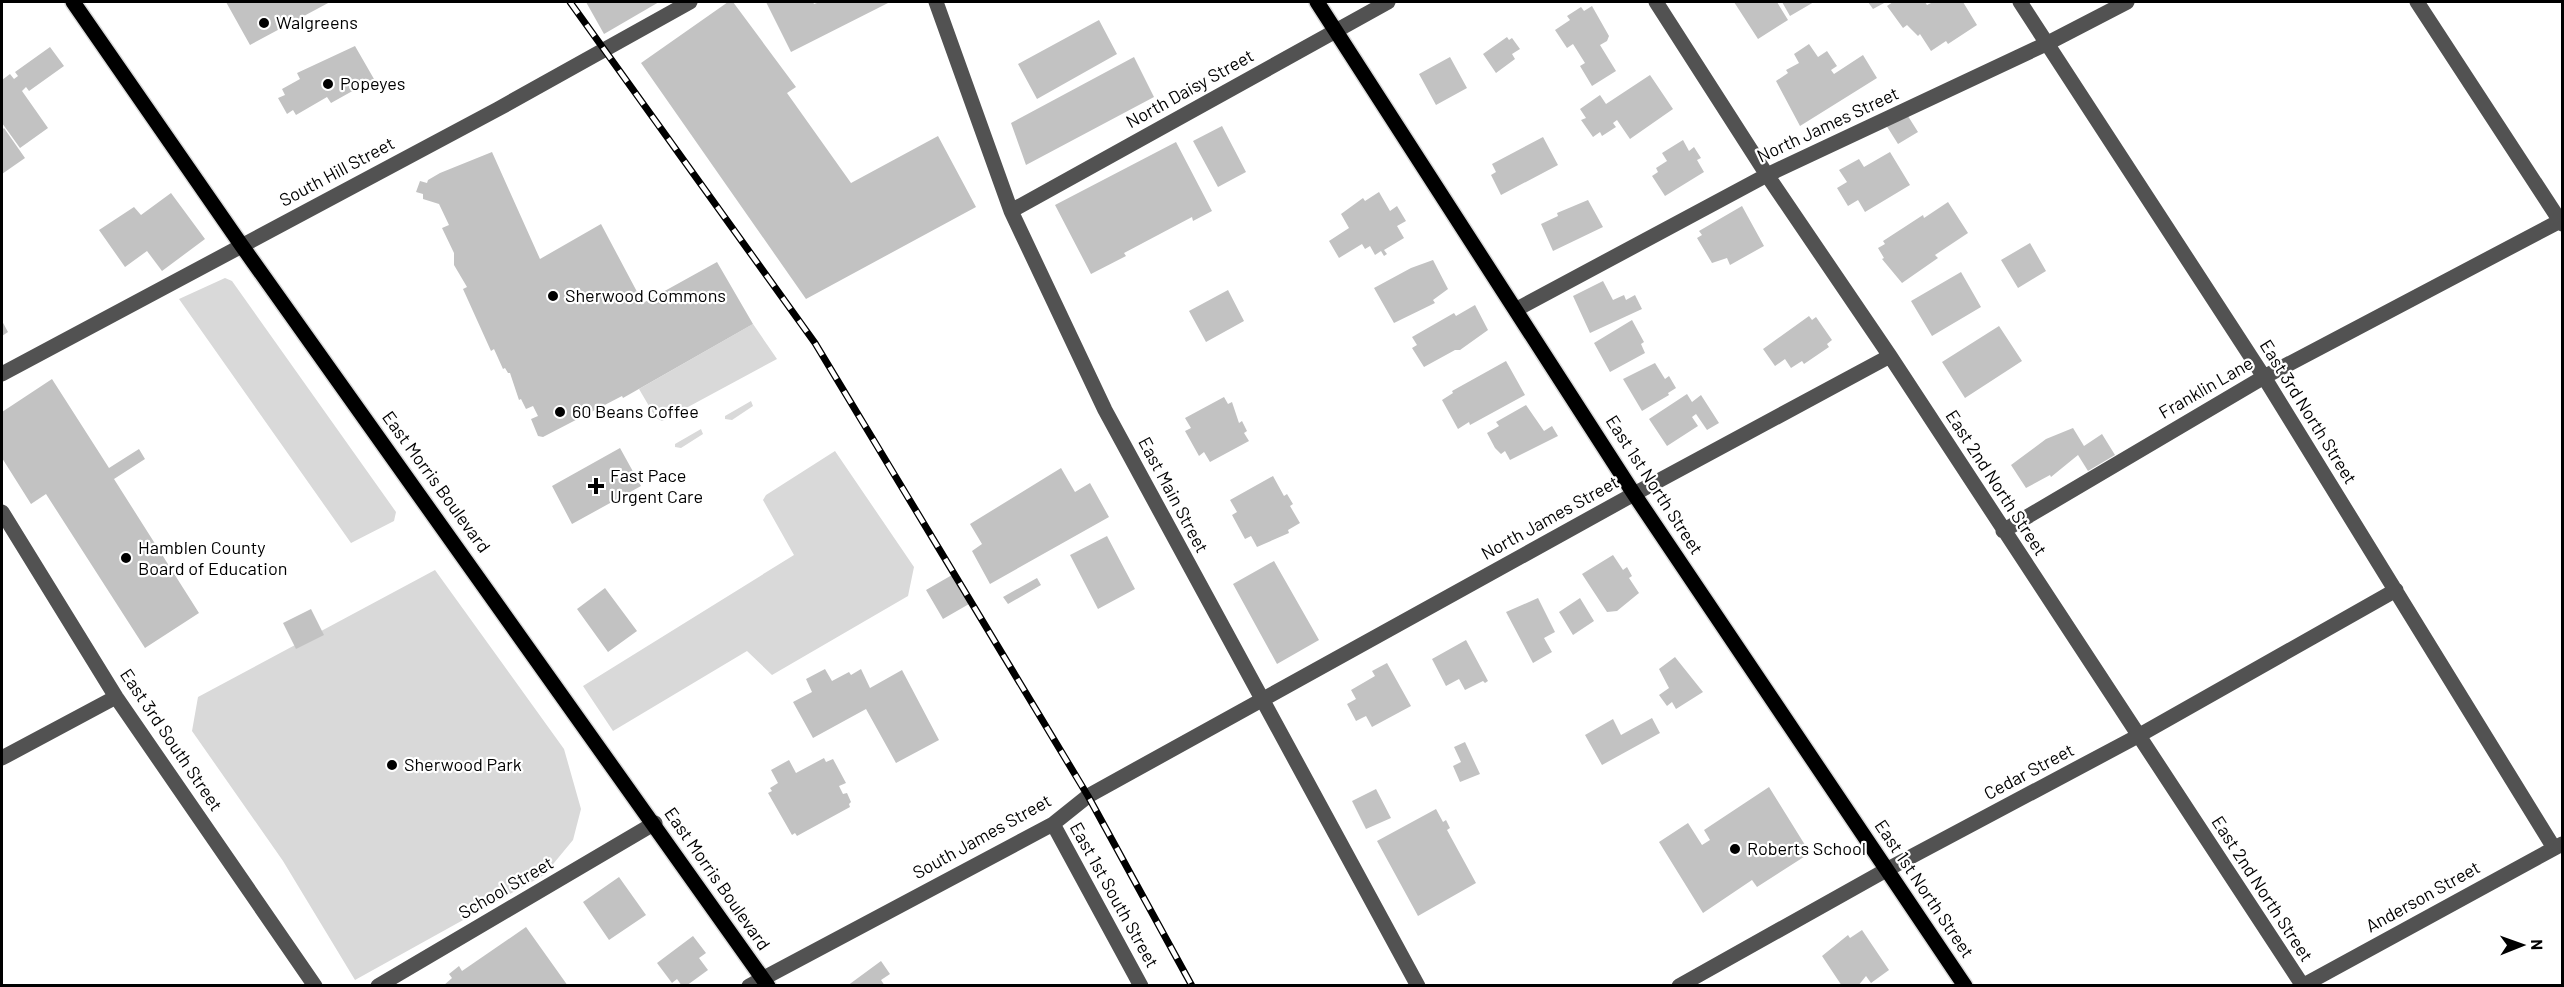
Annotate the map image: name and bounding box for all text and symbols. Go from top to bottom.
place label: Walgreens [276,11,358,33]
marker: Walgreens [257,16,271,30]
street label: North Daisy Street [1122,44,1257,132]
place label: Popeyes [340,72,405,94]
marker: Popeyes [321,77,335,91]
street label: North James Street [1753,82,1902,167]
street label: South Hill Street [275,132,398,211]
place label: Sherwood Commons [565,284,726,306]
marker: Sherwood Commons [546,289,560,303]
street label: East 3rd North Street [2256,335,2362,488]
street label: Franklin Lane [2155,351,2256,423]
place label: 60 Beans Coffee [572,400,699,422]
marker: 60 Beans Coffee [553,405,567,419]
street label: East 2nd North Street [1942,405,2052,559]
street label: East Morris Boulevard [378,406,496,556]
street label: East 1st North Street [1602,411,1708,558]
street label: East Main Street [1134,433,1214,556]
place label: Fast Pace Urgent Care [610,464,703,507]
street label: North James Street [1477,470,1622,564]
marker: Fast Pace Urgent Care [587,477,605,495]
place label: Hamblen County Board of Education [138,536,287,579]
marker: Hamblen County Board of Education [119,551,133,565]
street label: East 3rd South Street [116,664,228,815]
street label: Cedar Street [1980,738,2077,804]
place label: Sherwood Park [404,753,522,775]
marker: Sherwood Park [385,758,399,772]
street label: South James Street [908,789,1055,883]
street label: East Morris Boulevard [660,803,775,954]
street label: East 2nd North Street [2208,811,2318,965]
street label: East 1st North Street [1870,815,1979,962]
street label: East 1st South Street [1066,818,1164,971]
place label: Roberts School [1747,837,1866,859]
marker: Roberts School [1728,842,1742,856]
street label: School Street [454,851,557,923]
street label: Anderson Street [2361,856,2484,937]
north arrow [2492,915,2552,975]
text: N [2528,939,2547,950]

